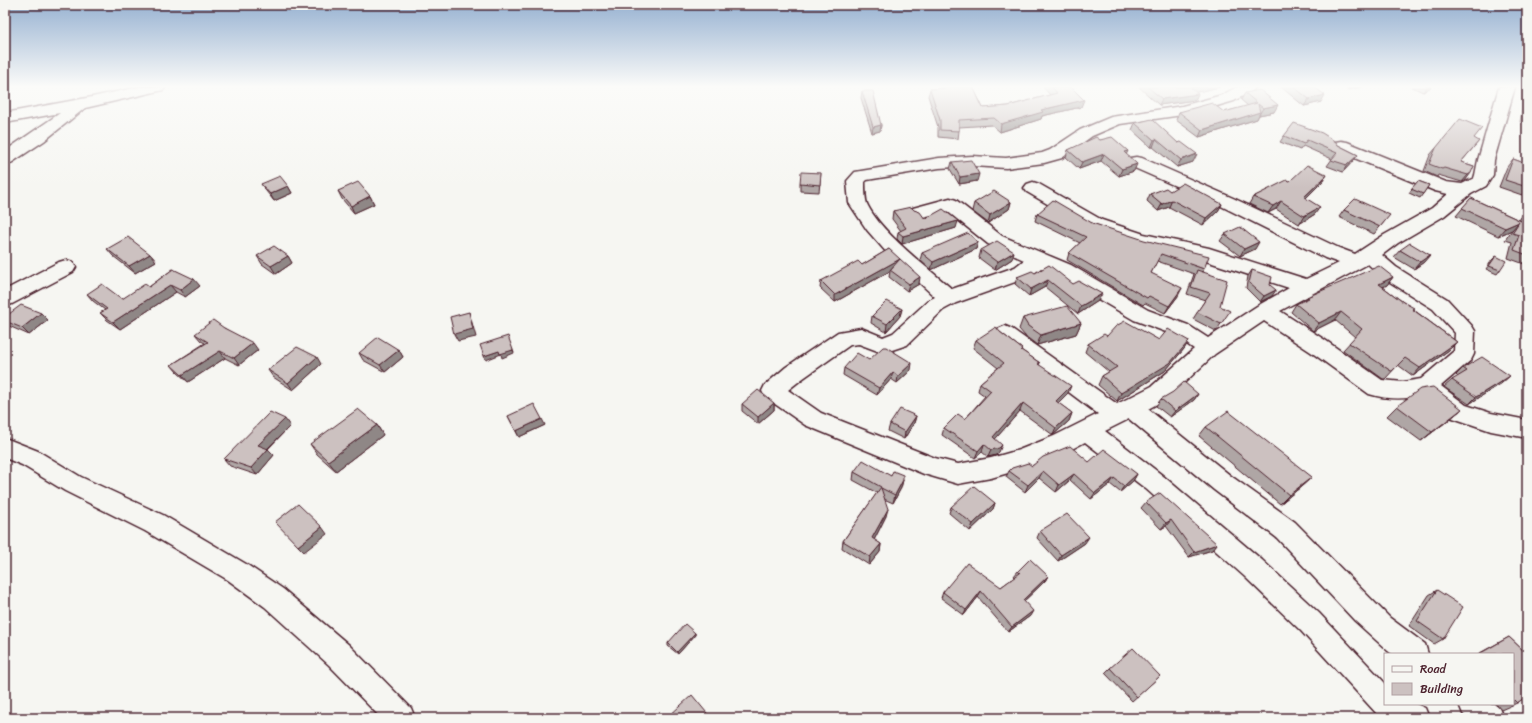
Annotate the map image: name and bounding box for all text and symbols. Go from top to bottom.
legend [1384,653,1514,705]
text: Road [1420,658,1447,680]
text: Building [1420,678,1463,700]

